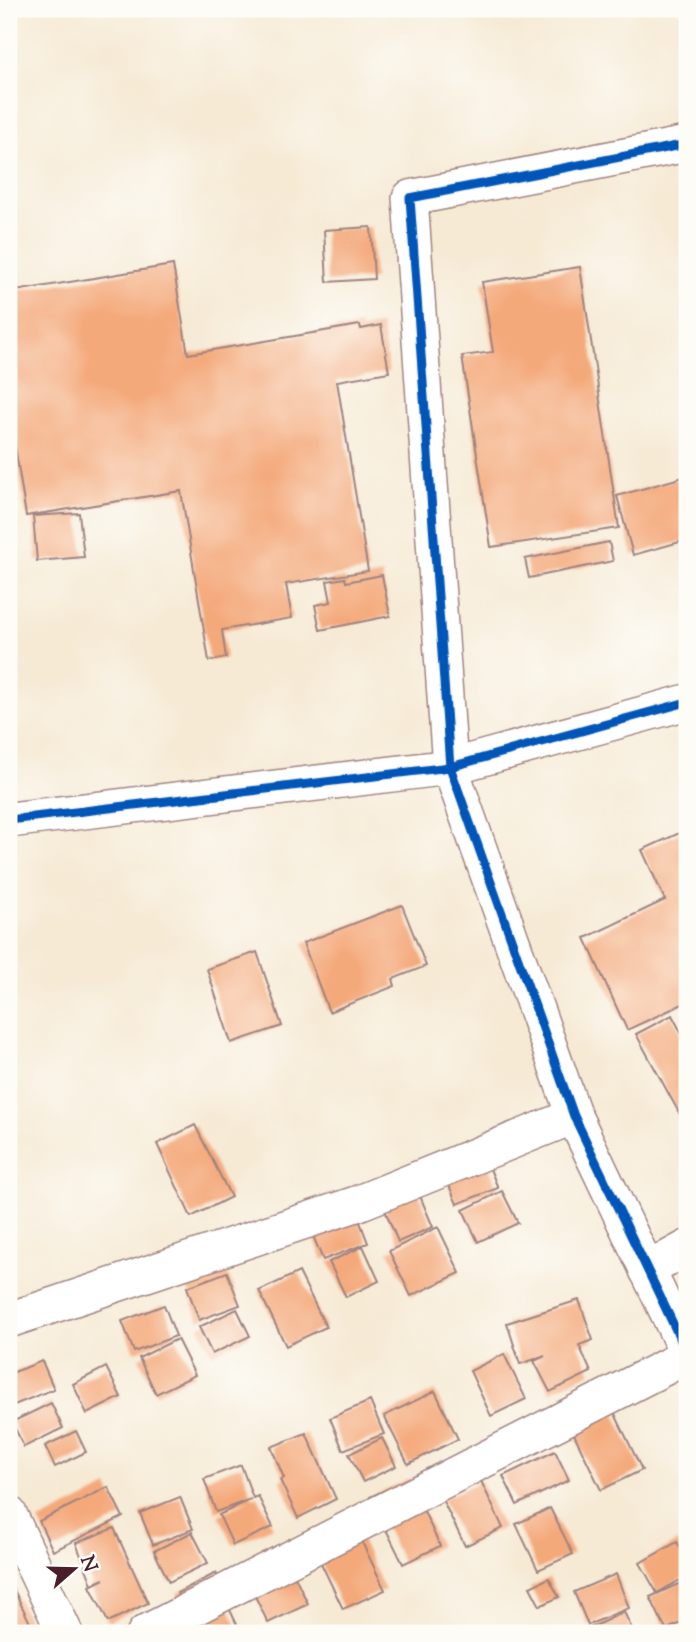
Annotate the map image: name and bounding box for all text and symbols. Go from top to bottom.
north arrow [38,1534,108,1604]
text: N [72,1552,103,1576]

